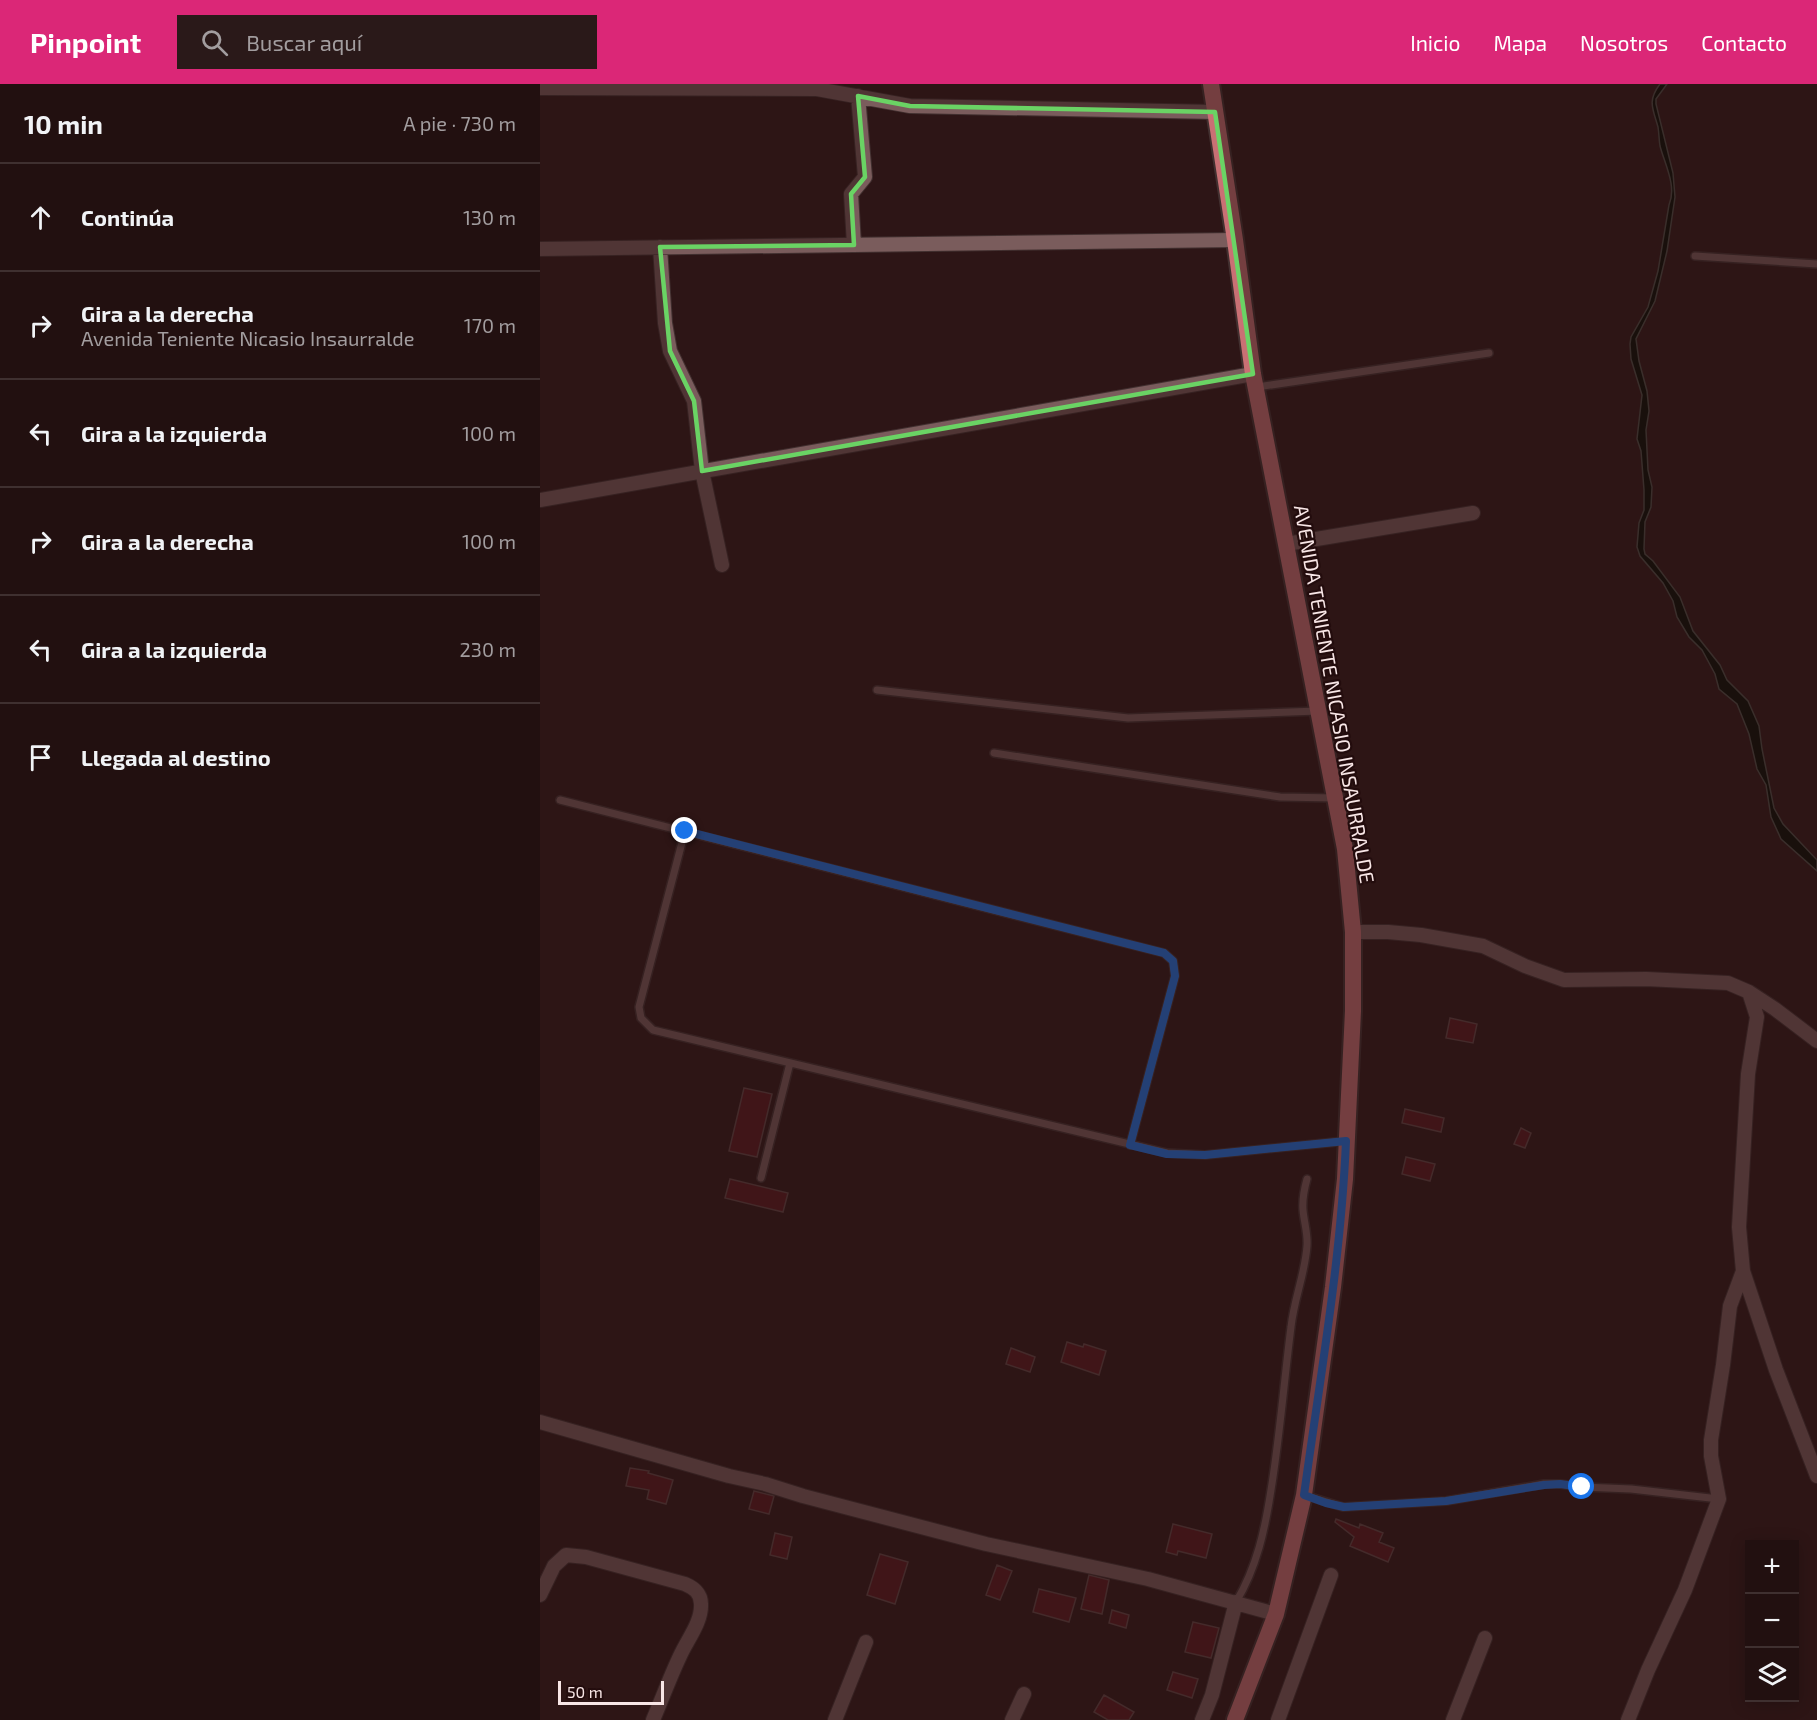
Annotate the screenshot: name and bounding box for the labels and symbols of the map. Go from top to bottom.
street label: AVENIDA TENIENTE NICASIO INSAURRALDE [1290,503,1380,885]
route end [671,817,697,843]
route start [1568,1473,1594,1499]
scale bar [558,1678,664,1706]

